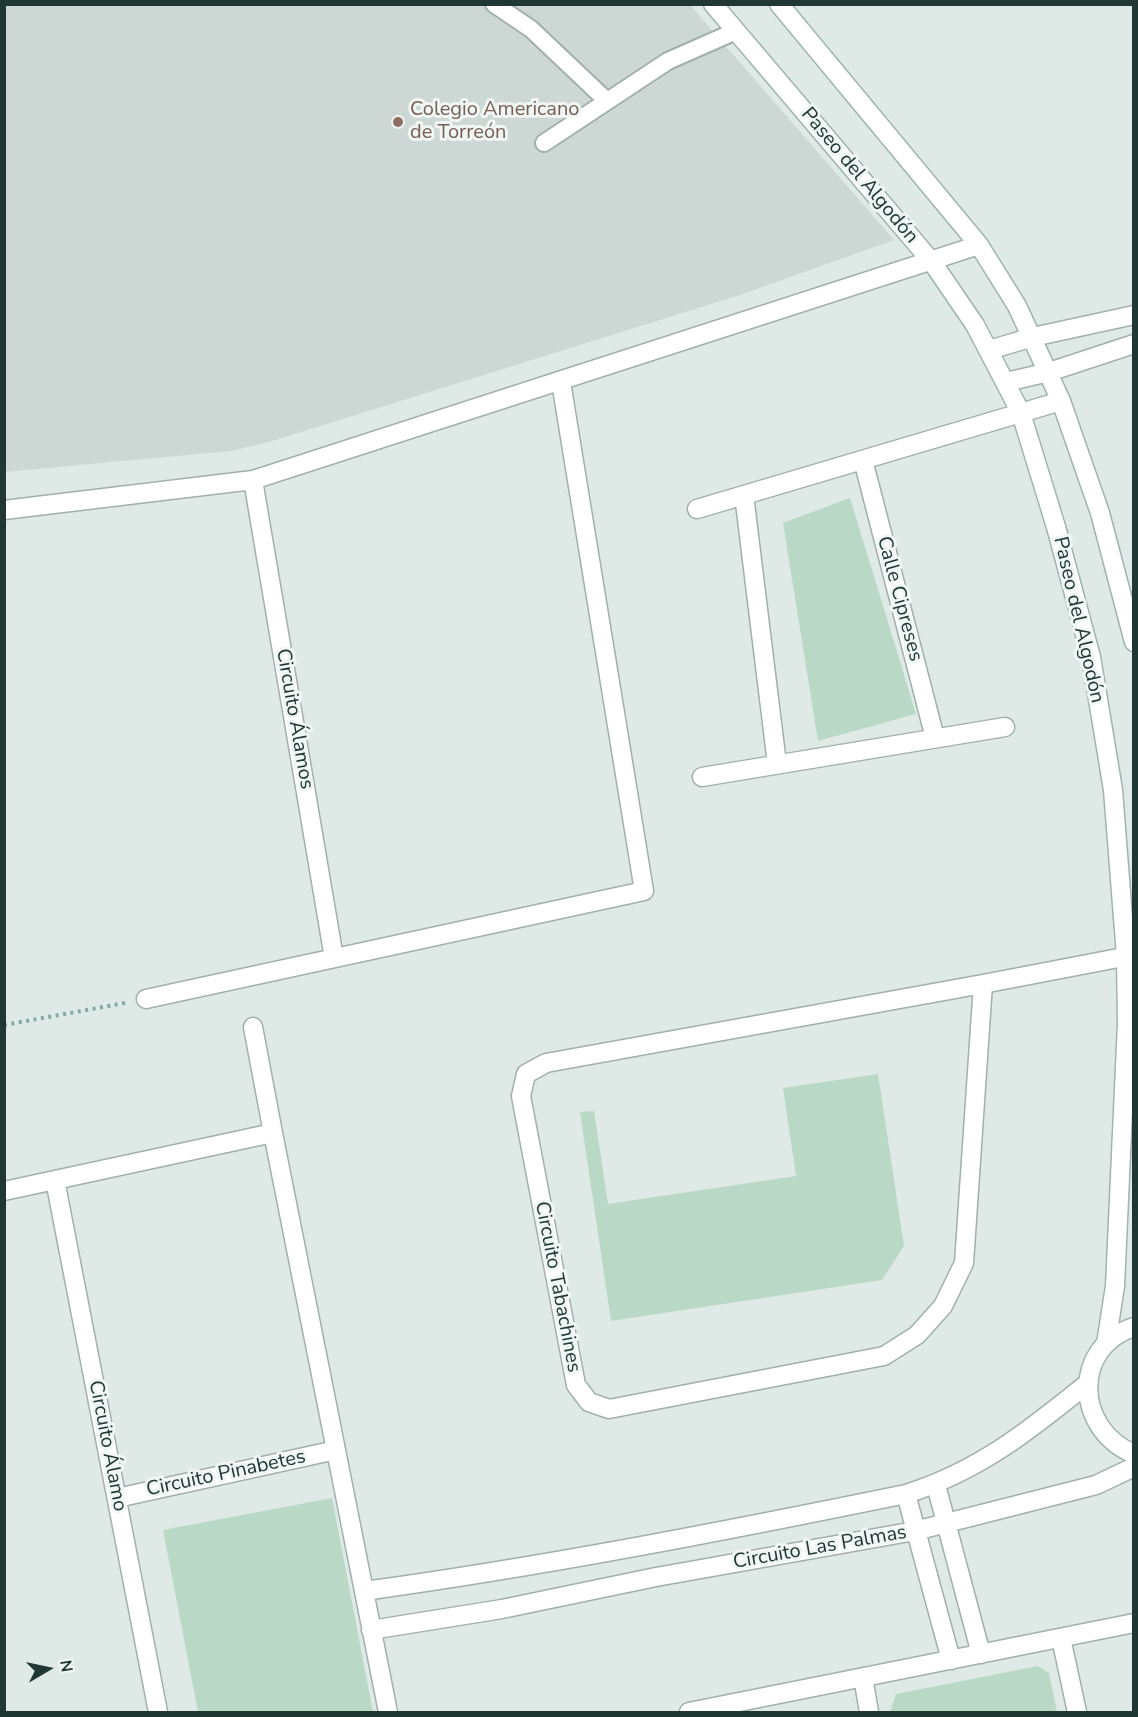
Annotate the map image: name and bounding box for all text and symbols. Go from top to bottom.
place label: Colegio Americano de Torreón [410,98,579,145]
street label: Paseo del Algodón [795,103,923,249]
marker: Colegio Americano de Torreón [391,115,405,129]
street label: Calle Cipreses [871,534,927,664]
street label: Paseo del Algodón [1047,534,1109,706]
street label: Circuito Álamos [270,647,318,791]
street label: Circuito Tabachines [529,1199,585,1375]
street label: Circuito Álamo [83,1379,131,1513]
street label: Circuito Pinabetes [144,1445,308,1503]
street label: Circuito Las Palmas [731,1521,909,1575]
north arrow [18,1639,78,1699]
text: N [54,1659,78,1674]

